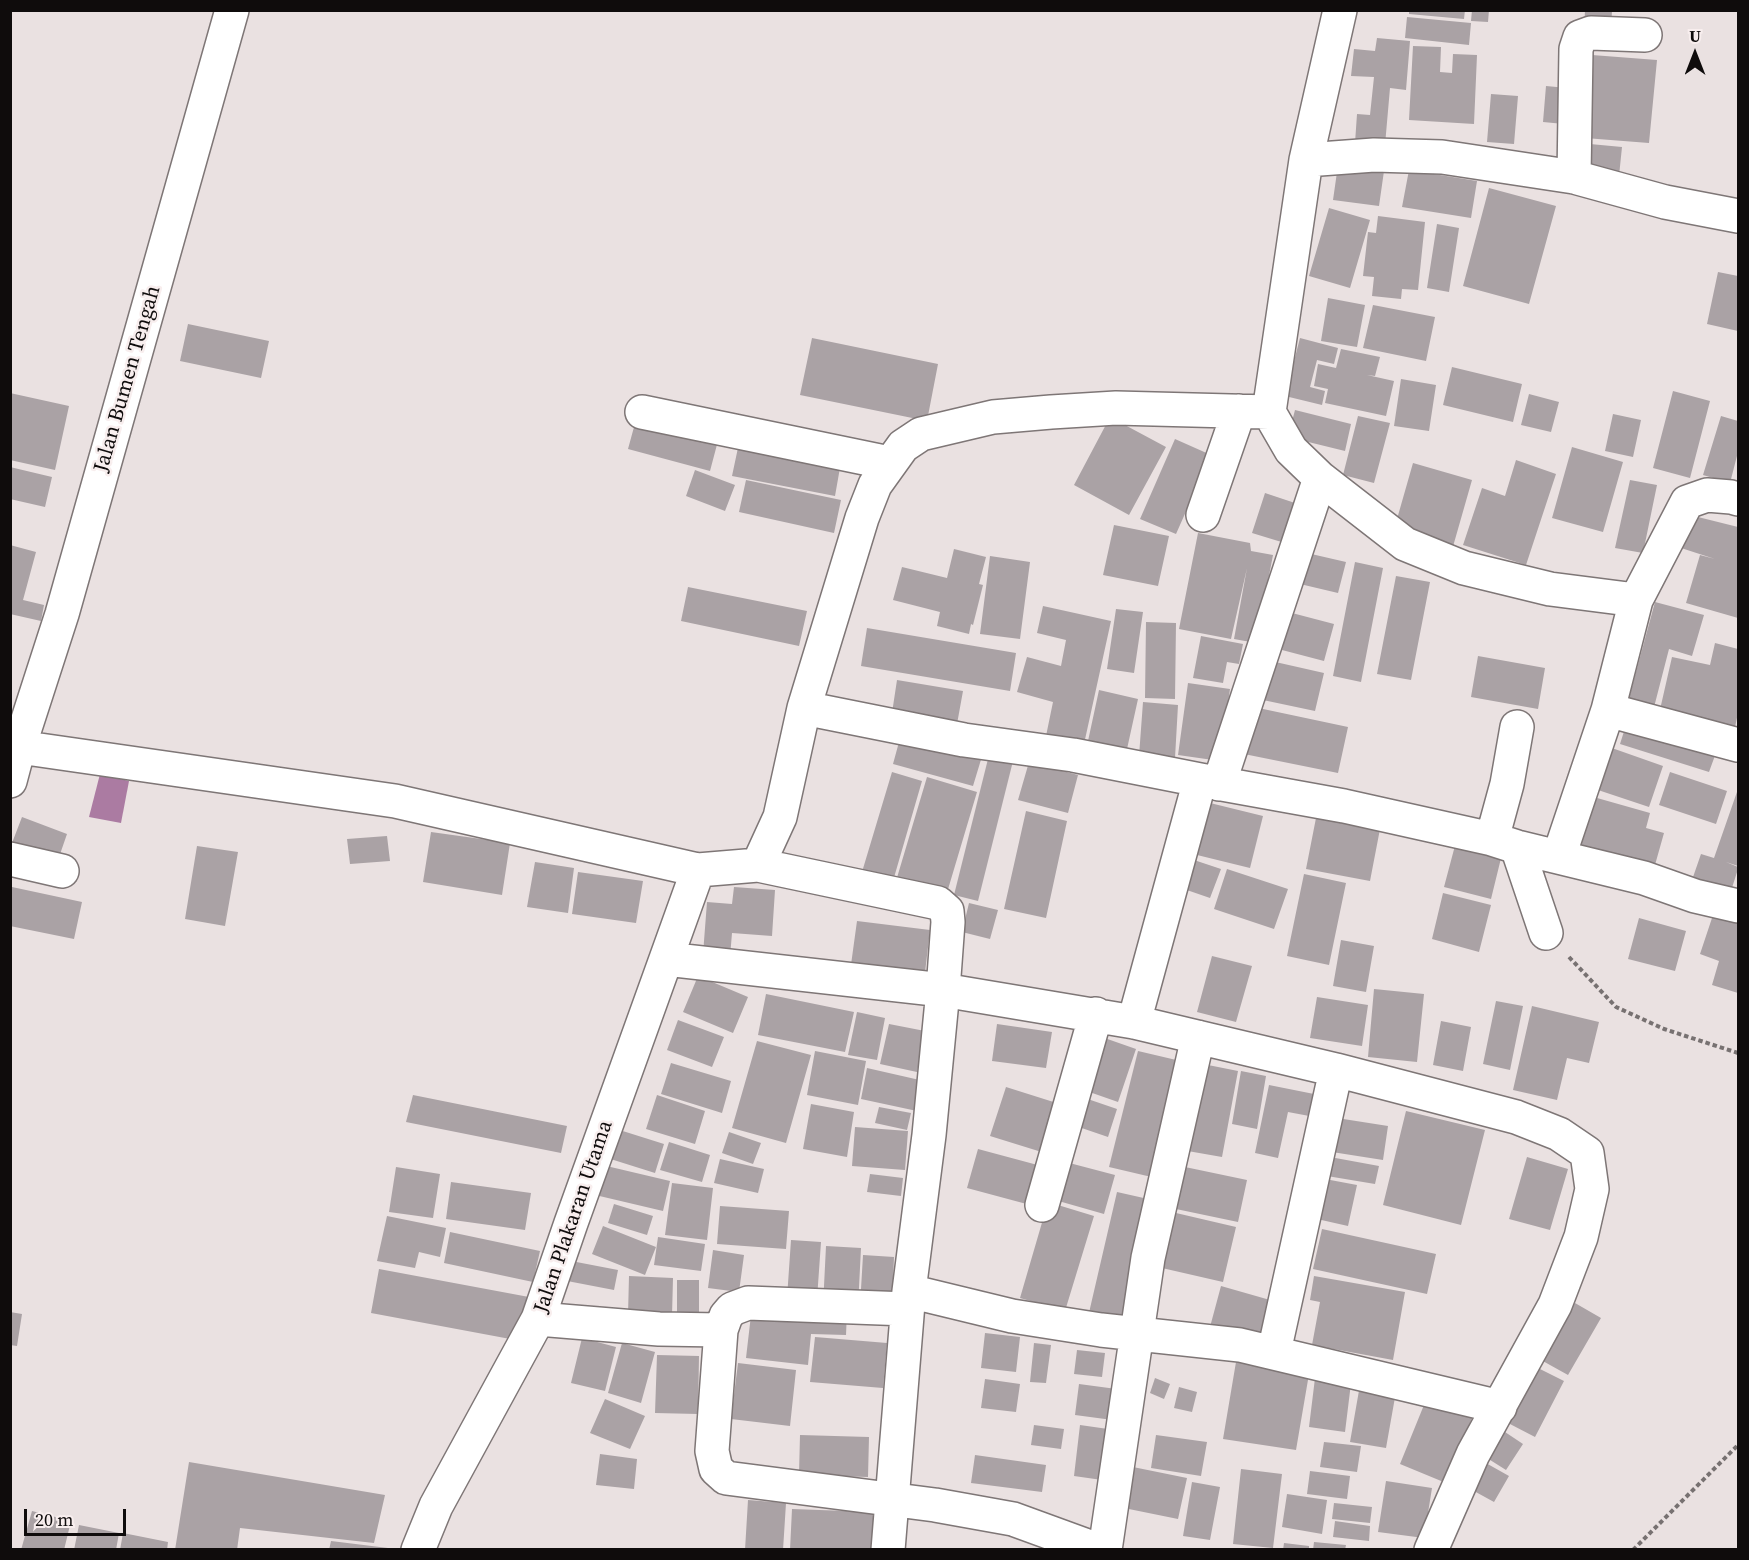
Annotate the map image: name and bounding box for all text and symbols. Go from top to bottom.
north arrow [1665,24,1725,84]
text: U [1689,25,1701,47]
street label: Jalan Bumen Tengah [89,283,167,475]
street label: Jalan Plakaran Utama [529,1117,619,1317]
scale bar [27,1497,129,1535]
text: 20 m [35,1507,73,1532]

